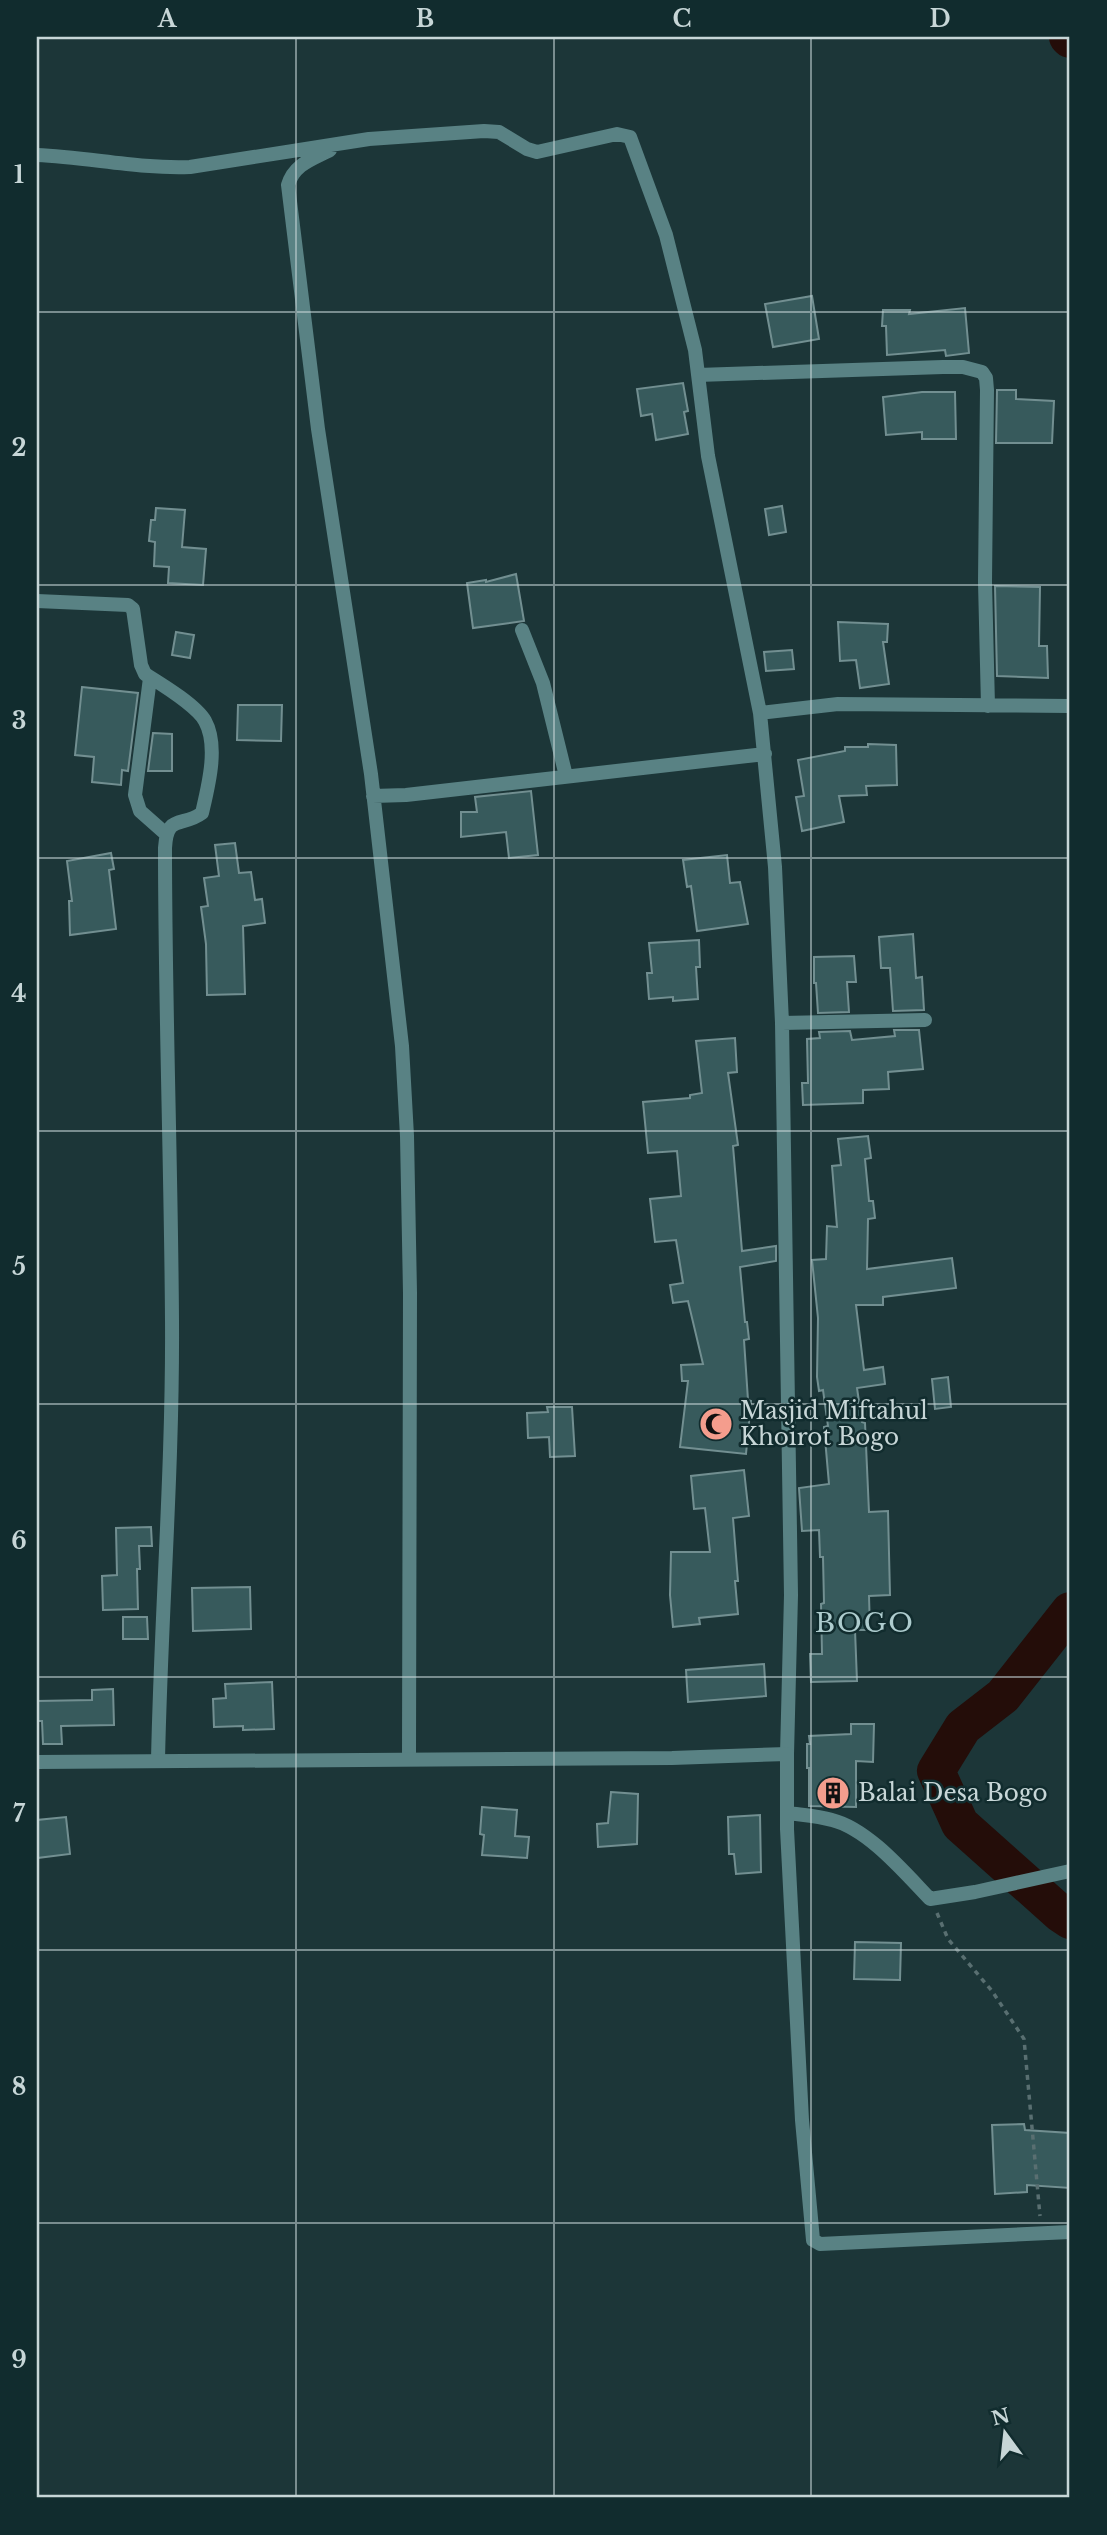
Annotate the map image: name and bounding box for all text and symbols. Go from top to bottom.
text: A [157,5,178,33]
text: B [416,5,434,33]
text: C [673,5,691,33]
text: D [929,5,951,33]
text: 1 [14,161,24,189]
text: 2 [12,434,26,462]
text: 3 [12,707,26,735]
text: 4 [11,980,27,1008]
text: 5 [12,1253,26,1281]
place label: Masjid Miftahul Khoirot Bogo [740,1397,928,1451]
mosque icon: Masjid Miftahul Khoirot Bogo [697,1405,735,1443]
text: 6 [11,1527,27,1555]
district label: BOGO [815,1607,915,1639]
building icon: Balai Desa Bogo [814,1774,852,1812]
place label: Balai Desa Bogo [858,1779,1047,1807]
text: 7 [13,1800,26,1828]
text: 8 [12,2073,26,2101]
text: 9 [11,2346,27,2374]
north arrow [970,2398,1040,2468]
text: N [989,2404,1012,2430]

